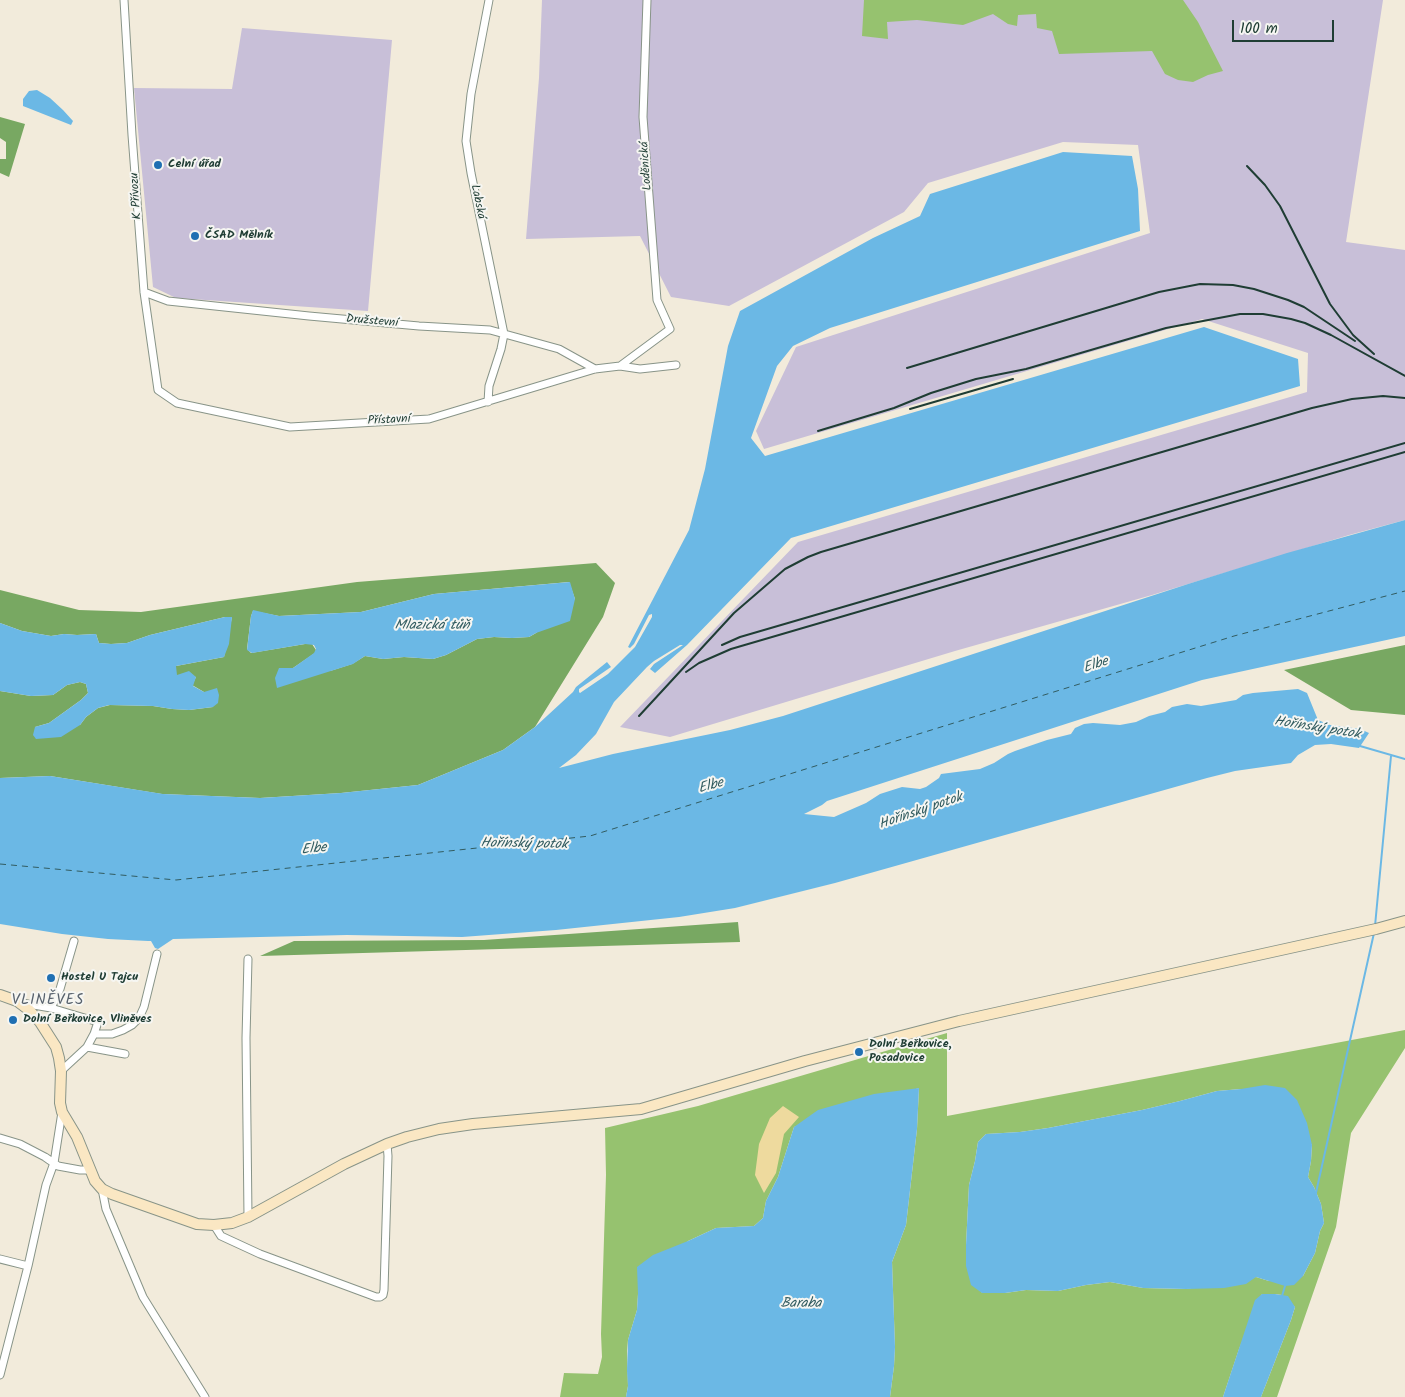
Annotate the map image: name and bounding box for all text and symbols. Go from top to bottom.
scale bar [1235,10,1338,42]
text: 100 m [1240,17,1278,41]
street label: Loděnická [638,141,656,191]
place label: Celní úřad [168,158,221,172]
marker: Celní úřad [152,159,164,171]
street label: K Přívozu [128,172,146,220]
street label: Labská [466,183,488,221]
place label: ČSAD Mělník [205,229,273,243]
marker: ČSAD Mělník [189,230,201,242]
street label: Družstevní [345,313,399,331]
street label: Přístavní [367,413,411,429]
water label: Mlazická tůň [394,619,470,635]
water label: Elbe [1081,654,1111,678]
water label: Hořínský potok [1273,714,1361,744]
water label: Elbe [697,776,725,798]
water label: Hořínský potok [877,790,965,834]
water label: Hořínský potok [480,836,568,854]
water label: Elbe [301,840,327,860]
place label: Hostel U Tajcu [61,971,138,985]
marker: Hostel U Tajcu [45,972,57,984]
district label: VLINĚVES [11,992,85,1010]
place label: Dolní Beřkovice, Vliněves [23,1013,152,1027]
marker: Dolní Beřkovice, Vliněves [7,1014,19,1026]
place label: Dolní Beřkovice, Posadovice [869,1038,952,1066]
marker: Dolní Beřkovice, Posadovice [853,1046,865,1058]
water label: Baraba [781,1297,821,1313]

